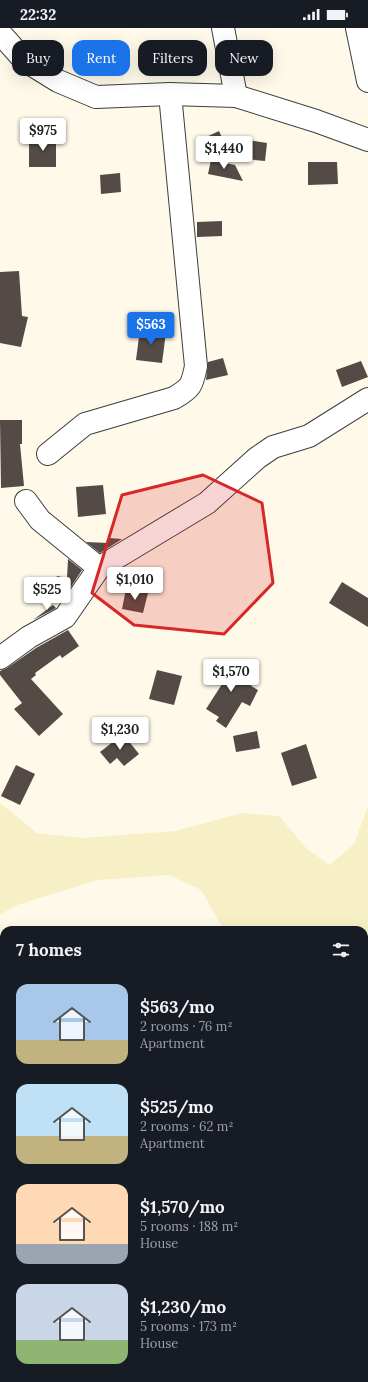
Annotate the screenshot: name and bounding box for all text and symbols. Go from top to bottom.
text: 22:32 [20,5,56,24]
chip: Buy [12,40,64,76]
chip: Rent [72,40,130,76]
chip: Filters [138,40,207,76]
chip: New [215,40,273,76]
pin: $975 [19,118,67,152]
text: $975 [29,122,57,139]
pin: $1,440 [191,136,257,170]
text: $1,440 [205,140,243,157]
pin: $563 [127,312,175,346]
text: $563 [136,316,166,333]
pin: $1,010 [102,567,168,601]
text: $1,010 [116,571,154,588]
pin: $525 [23,577,71,611]
text: $525 [33,581,61,598]
pin: $1,570 [198,659,264,693]
text: $1,570 [212,663,250,680]
pin: $1,230 [87,717,153,751]
text: $1,230 [101,721,139,738]
text: 7 homes [16,939,82,961]
icon: filters [330,939,352,961]
text: $563/mo [140,996,214,1018]
icon: home [48,1000,96,1048]
text: 2 rooms · 76 m² [140,1018,232,1035]
text: Apartment [140,1035,205,1052]
text: $525/mo [140,1096,213,1118]
icon: home [48,1100,96,1148]
text: 2 rooms · 62 m² [140,1118,233,1135]
text: Apartment [140,1135,205,1152]
text: $1,570/mo [140,1196,225,1218]
icon: home [48,1200,96,1248]
text: 5 rooms · 188 m² [140,1218,238,1235]
text: House [140,1235,178,1252]
text: $1,230/mo [140,1296,226,1318]
icon: home [48,1300,96,1348]
text: 5 rooms · 173 m² [140,1318,237,1335]
text: House [140,1335,178,1352]

